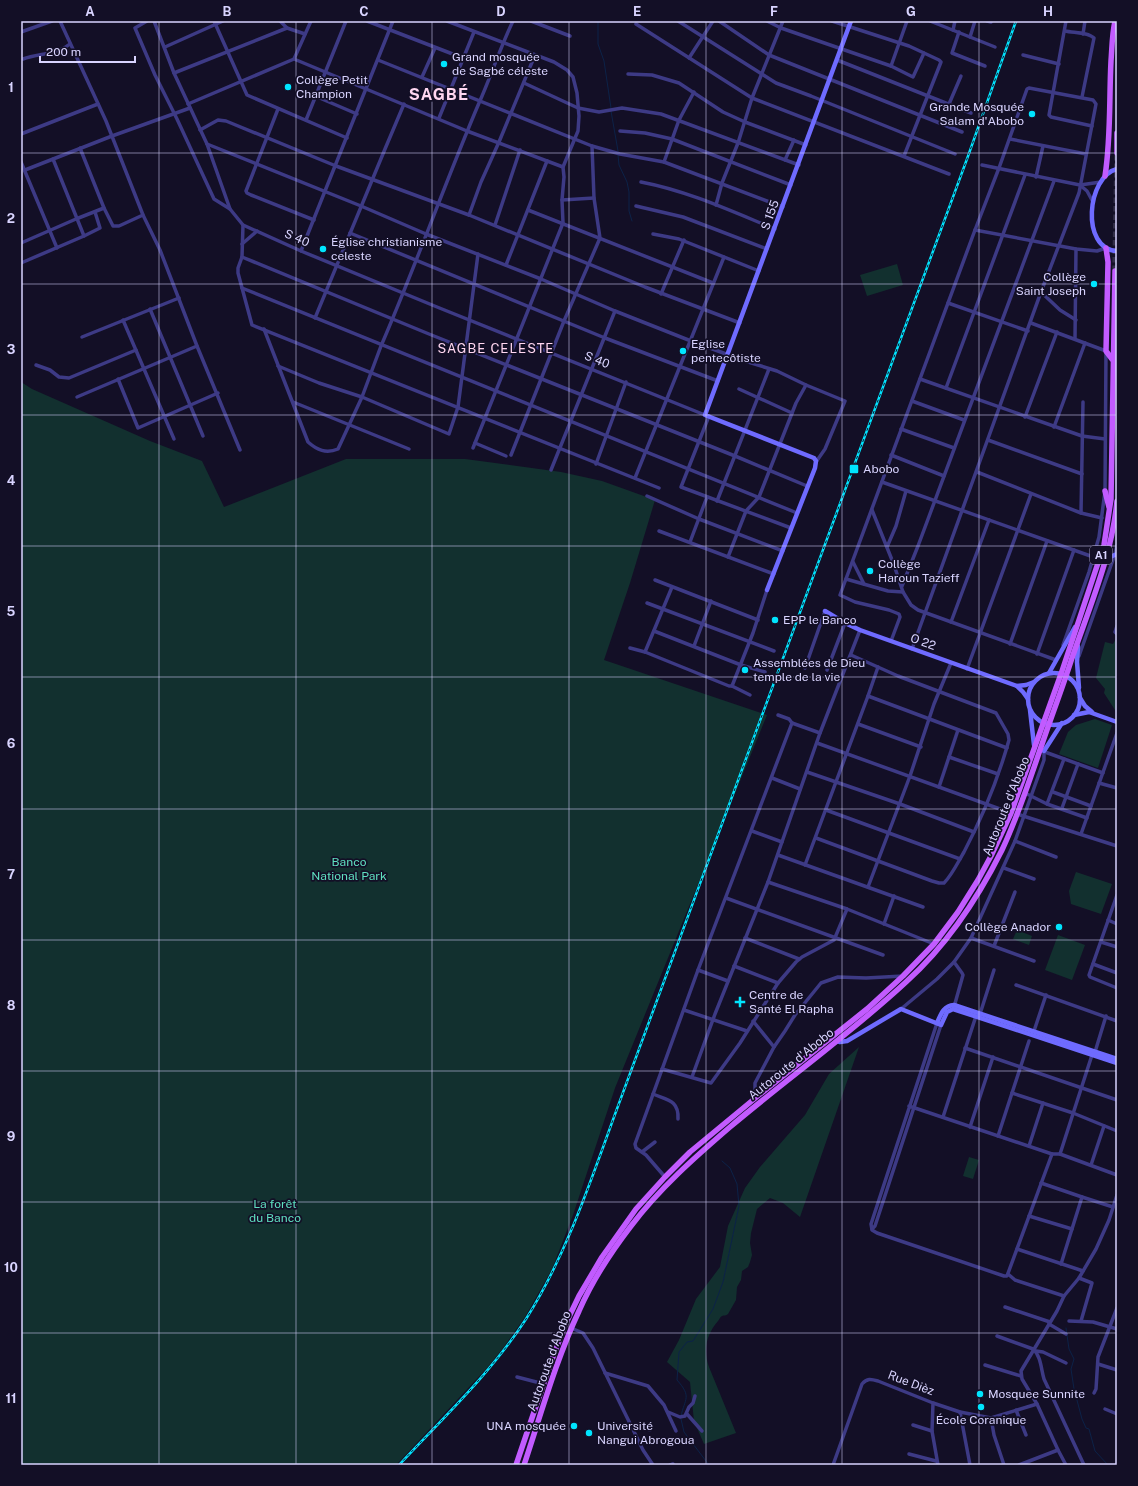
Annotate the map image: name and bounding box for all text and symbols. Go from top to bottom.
text: A [85,4,95,19]
text: B [223,4,232,19]
text: C [359,4,369,19]
text: D [496,4,506,19]
text: E [633,4,641,19]
text: F [770,4,778,19]
text: G [906,4,916,19]
text: H [1043,4,1053,19]
scale bar [40,38,135,64]
text: 200 m [46,45,81,59]
place label: Grand mosquée de Sagbé céleste [452,50,548,78]
marker: Grand mosquée de Sagbé céleste [439,59,449,69]
place label: Collège Petit Champion [296,73,368,101]
text: 1 [8,80,14,95]
marker: Collège Petit Champion [283,82,293,92]
district label: SAGBÉ [409,84,469,104]
place label: Grande Mosquée Salam d'Abobo [929,100,1024,128]
marker: Grande Mosquée Salam d'Abobo [1027,109,1037,119]
street label: S 155 [758,198,782,232]
text: 2 [7,211,15,226]
street label: S 40 [282,226,312,250]
place label: Église christianisme celeste [331,235,442,263]
marker: Église christianisme celeste [318,244,328,254]
place label: Collège Saint Joseph [1016,270,1086,298]
marker: Collège Saint Joseph [1089,279,1099,289]
place label: Eglise pentecôtiste [691,337,761,365]
district label: SAGBE CELESTE [438,341,554,356]
text: 3 [7,342,16,357]
marker: Eglise pentecôtiste [678,346,688,356]
street label: S 40 [582,349,612,371]
place label: Abobo [863,462,900,476]
marker: Abobo [848,463,860,475]
text: 4 [7,473,16,488]
road number: A1 [1090,546,1112,564]
place label: Collège Haroun Tazieff [878,557,960,585]
marker: Collège Haroun Tazieff [865,566,875,576]
text: 5 [7,604,16,619]
place label: EPP le Banco [783,613,857,627]
marker: EPP le Banco [770,615,780,625]
street label: O 22 [908,631,938,653]
place label: Assemblées de Dieu temple de la vie [753,656,865,684]
marker: Assemblées de Dieu temple de la vie [740,665,750,675]
text: 6 [7,736,16,751]
street label: Autoroute d'Abobo [980,754,1032,858]
park label: Banco National Park [311,855,387,883]
text: 7 [7,867,15,882]
place label: Collège Anador [965,920,1051,934]
marker: Collège Anador [1054,922,1064,932]
place label: Centre de Santé El Rapha [749,988,834,1016]
marker: Centre de Santé El Rapha [734,996,746,1008]
text: 8 [7,998,16,1013]
street label: Autoroute d'Abobo [746,1025,837,1103]
text: 9 [7,1129,15,1144]
park label: La forêt du Banco [249,1197,301,1225]
text: 10 [4,1260,18,1275]
street label: Autoroute d'Abobo [524,1309,574,1413]
street label: Rue Dièz [886,1368,936,1398]
place label: Mosquee Sunnite [988,1387,1085,1401]
marker: Mosquee Sunnite [975,1389,985,1399]
text: 11 [5,1391,17,1406]
marker: École Coranique [976,1402,986,1412]
place label: École Coranique [936,1413,1026,1427]
place label: UNA mosquée [486,1419,566,1433]
place label: Université Nangui Abrogoua [597,1419,694,1447]
marker: UNA mosquée [569,1421,579,1431]
marker: Université Nangui Abrogoua [584,1428,594,1438]

